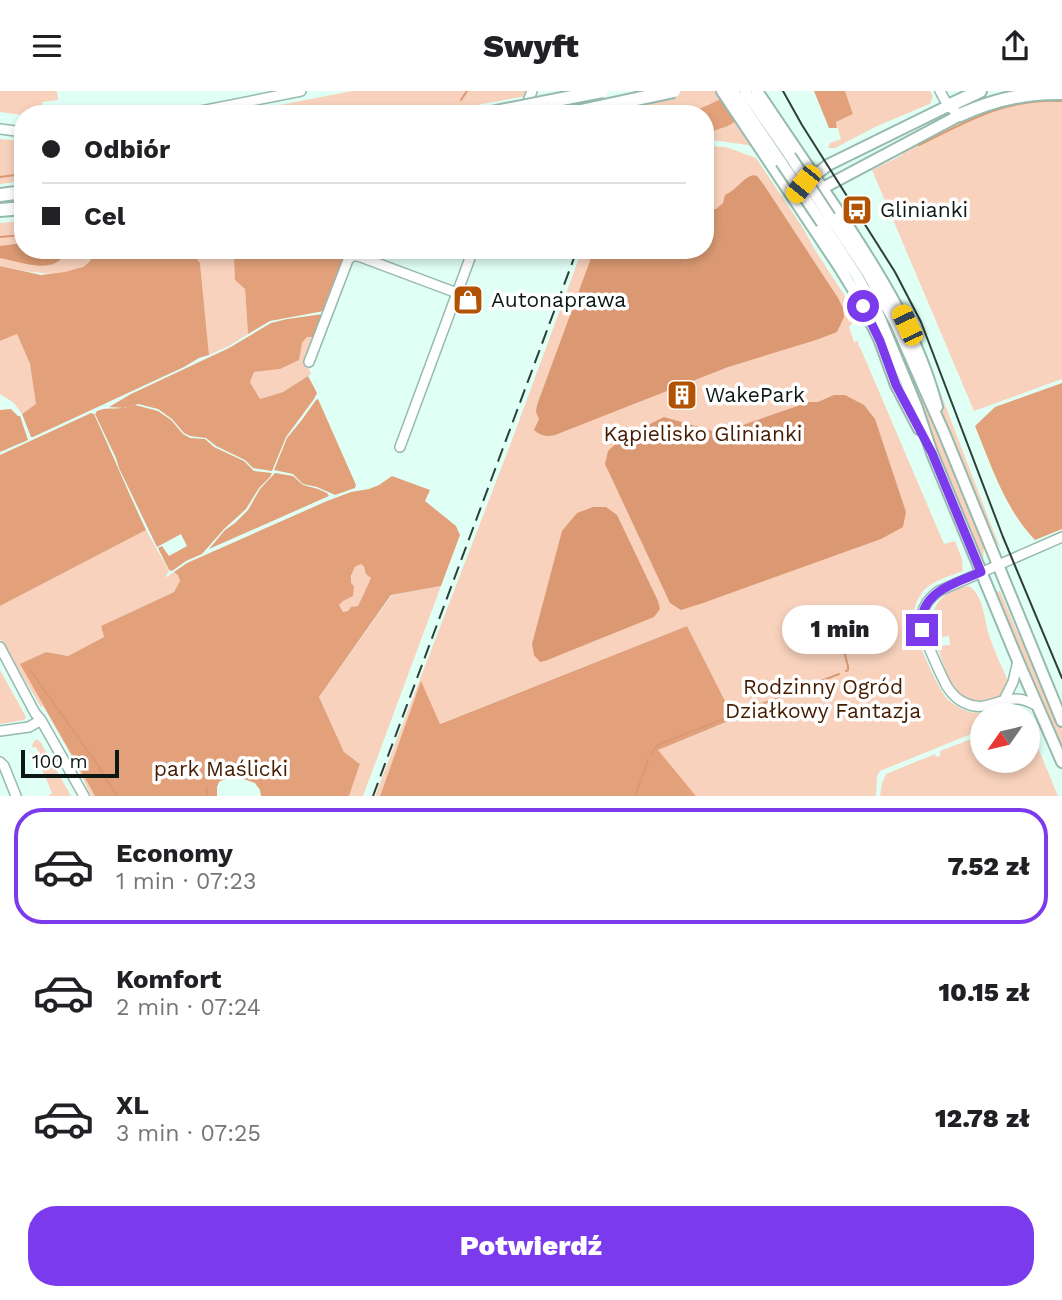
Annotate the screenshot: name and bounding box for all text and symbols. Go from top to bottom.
icon: menu [28,27,66,65]
text: Swyft [483,27,579,65]
icon: share [996,27,1034,65]
text: Odbiór [84,134,170,164]
car [782,161,825,207]
bus stop icon: Glinianki [840,193,874,227]
place label: Glinianki [880,197,968,222]
text: Cel [84,201,125,231]
shop icon: Autonaprawa [451,283,485,317]
place label: Autonaprawa [491,287,626,312]
route start [847,290,879,322]
car [889,302,926,348]
building icon: WakePark [665,378,699,412]
place label: WakePark [705,382,805,407]
park label: Kąpielisko Glinianki [604,421,802,446]
callout: 1 min [782,605,898,655]
route end [906,614,938,646]
text: 1 min [810,616,870,643]
park label: Rodzinny Ogród Działkowy Fantazja [725,674,921,723]
north arrow [970,703,1040,773]
map controls [970,703,1040,773]
scale bar [21,747,119,779]
text: 100 m [32,750,88,773]
park label: park Maślicki [154,756,288,781]
icon: car [32,835,95,898]
text: Economy [116,838,233,868]
text: 7.52 zł [947,851,1030,881]
text: 1 min · 07:23 [116,868,256,895]
icon: car [32,961,95,1024]
text: Komfort [116,964,221,994]
text: 10.15 zł [939,977,1030,1007]
text: 2 min · 07:24 [116,994,261,1021]
icon: car [32,1087,95,1150]
text: XL [116,1090,149,1120]
text: 12.78 zł [935,1103,1030,1133]
text: 3 min · 07:25 [116,1120,261,1147]
button: Potwierdź [28,1206,1034,1286]

